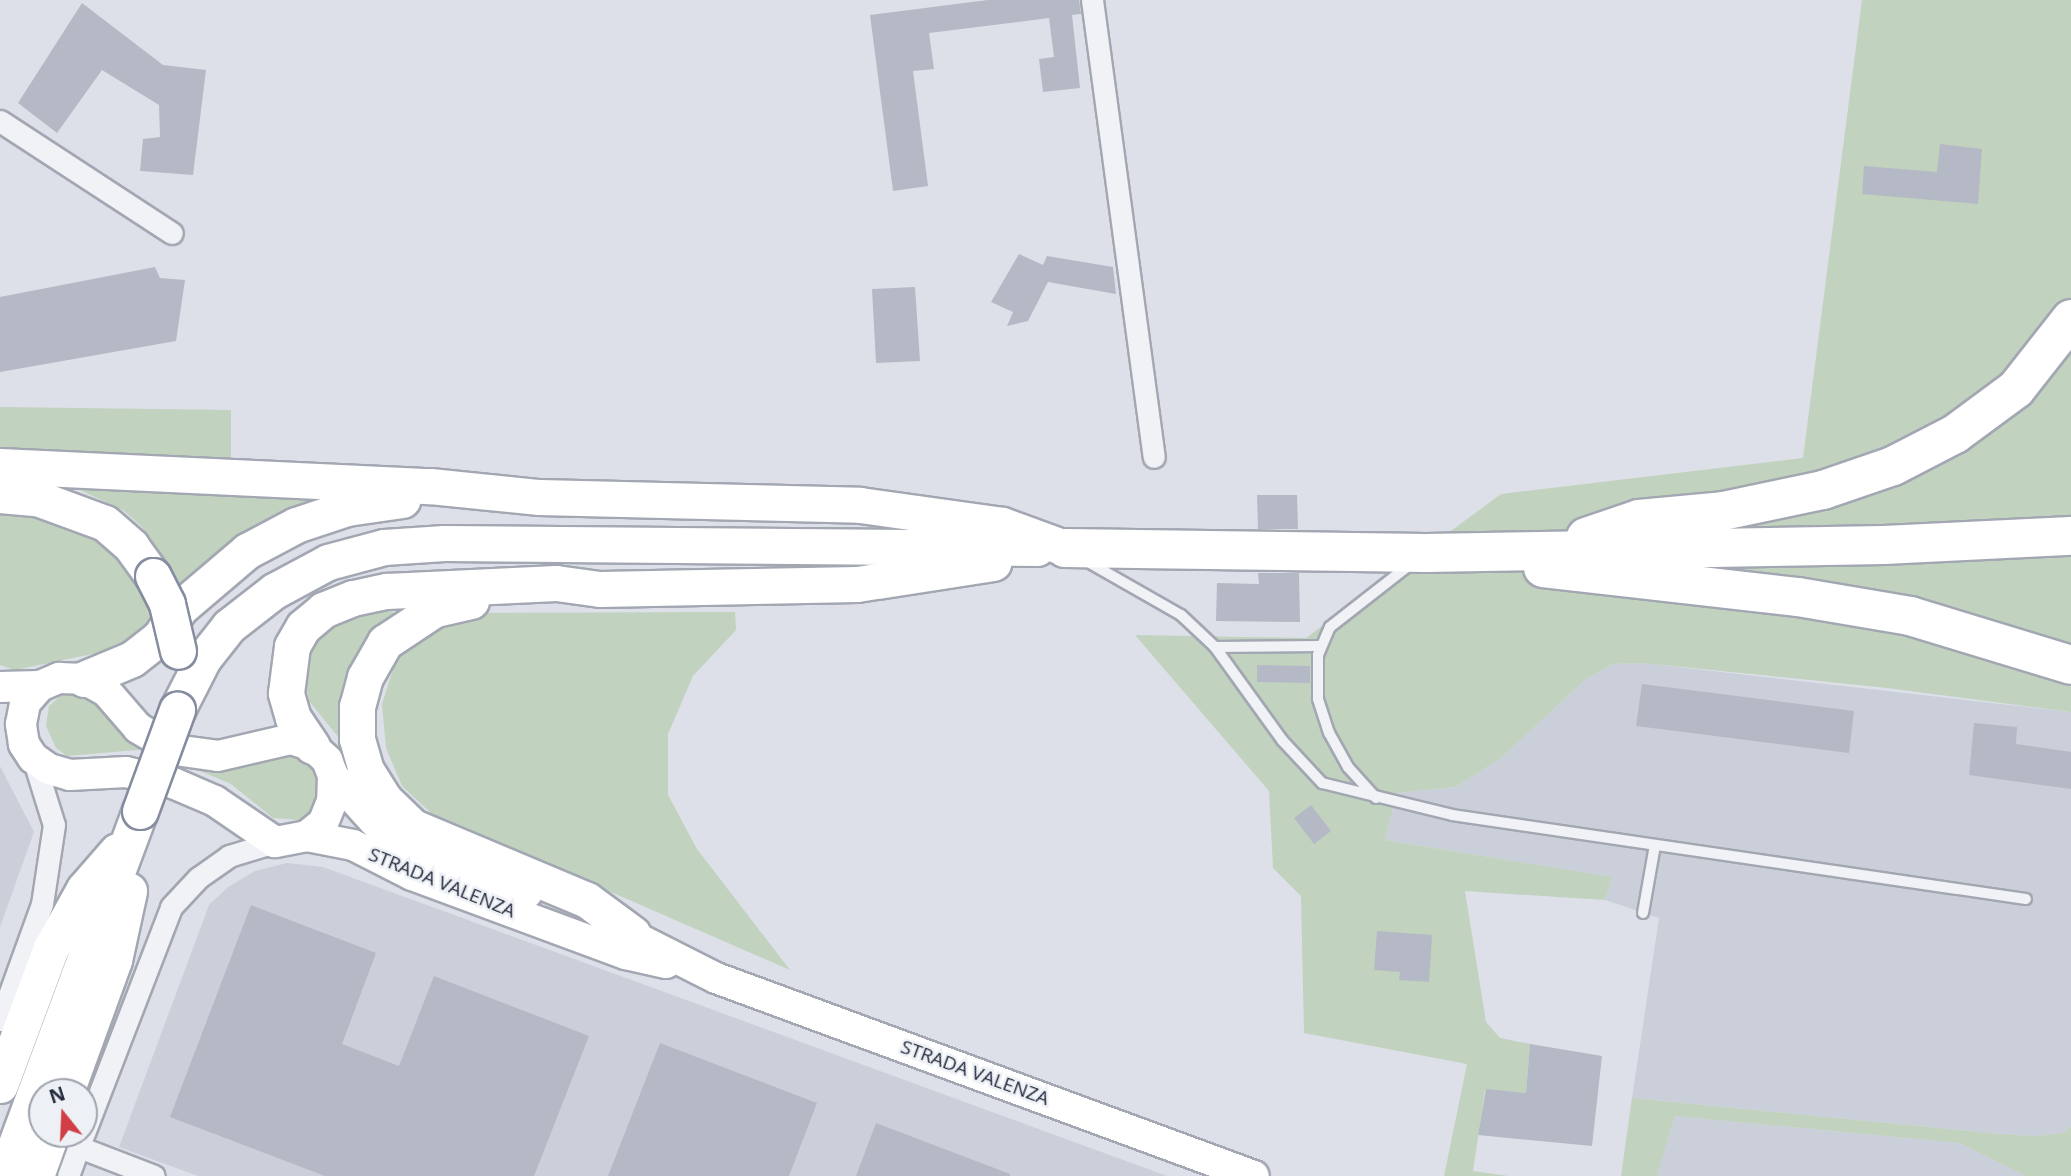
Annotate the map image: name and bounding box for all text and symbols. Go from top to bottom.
street label: STRADA VALENZA [365,843,519,923]
street label: STRADA VALENZA [898,1036,1052,1110]
north arrow [28,1078,98,1148]
text: N [46,1080,68,1110]

